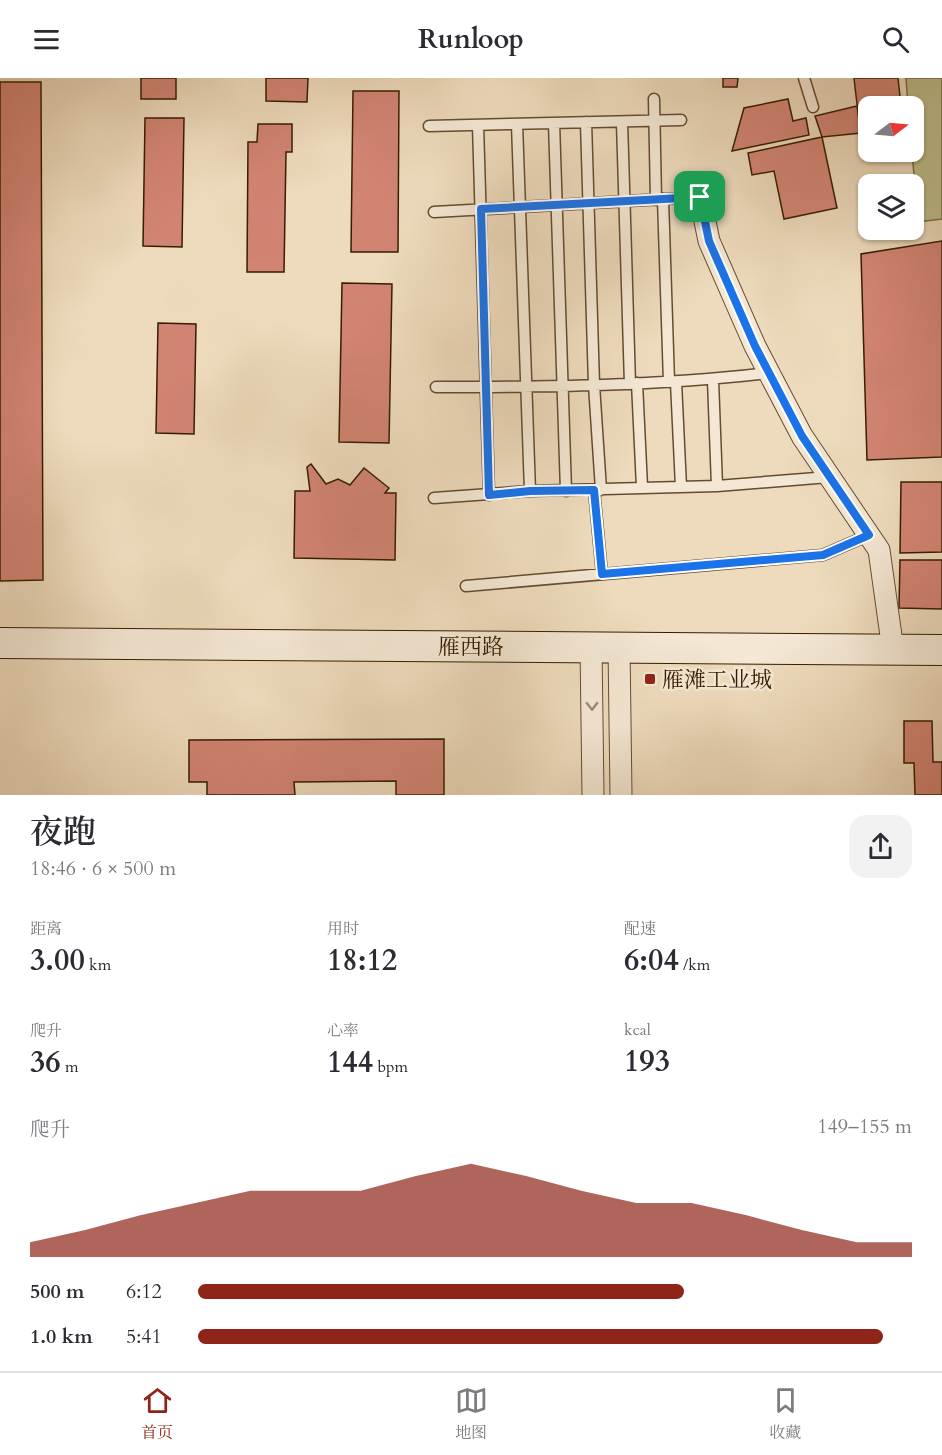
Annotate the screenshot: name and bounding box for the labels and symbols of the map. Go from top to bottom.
north arrow [858,96,924,162]
pin [674,171,725,222]
street label: 雁西路 [438,632,504,662]
place label: 雁滩工业城 [662,665,772,695]
marker: 雁滩工业城 [643,672,657,686]
one-way arrow [586,701,598,710]

